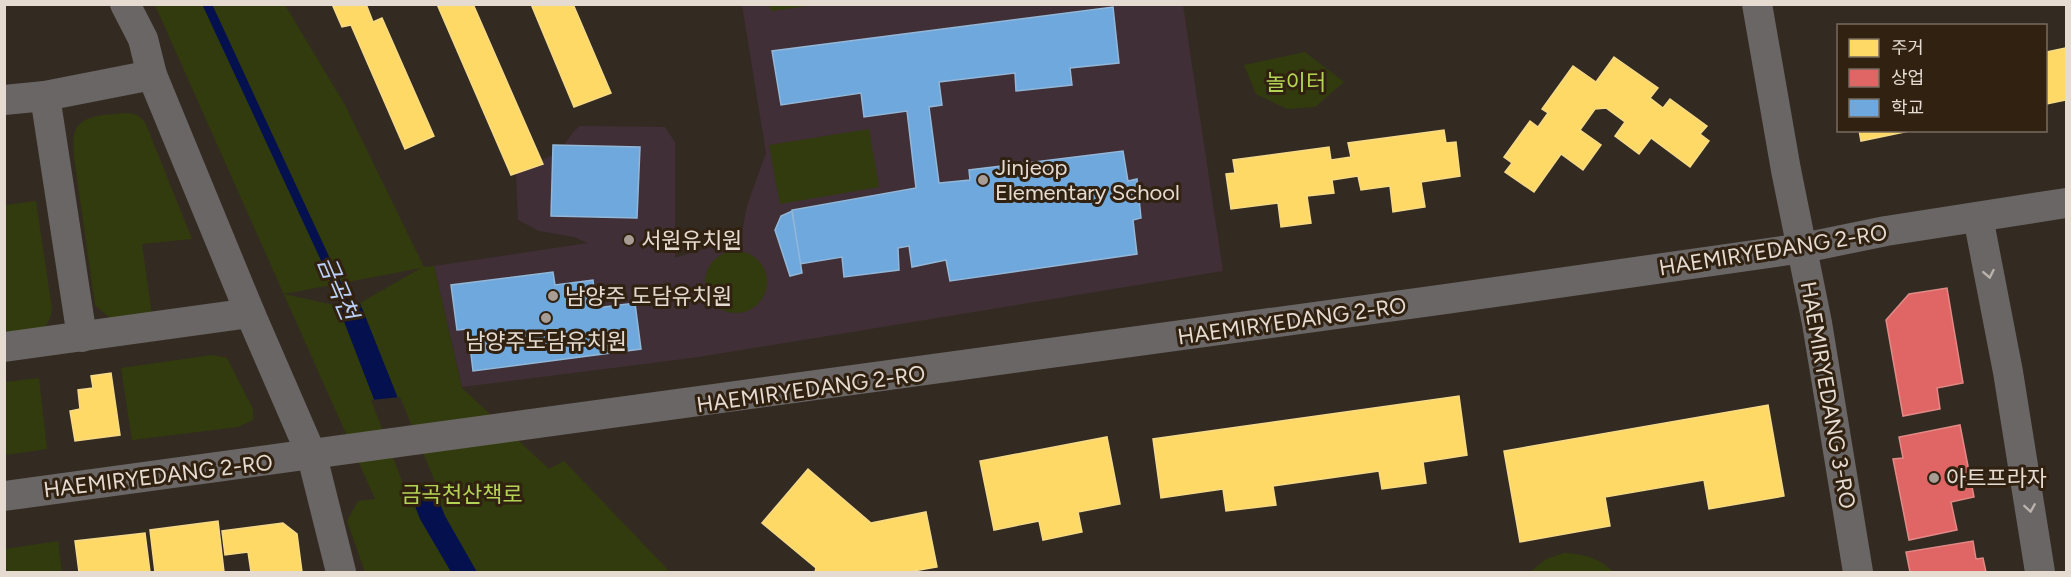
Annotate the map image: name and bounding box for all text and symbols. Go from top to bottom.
legend [1837,24,2047,132]
text: 주거 [1891,37,1924,59]
text: 상업 [1891,67,1924,89]
park label: 놀이터 [1266,69,1326,96]
text: 학교 [1891,97,1924,119]
place label: Jinjeop Elementary School [995,154,1180,206]
marker: Jinjeop Elementary School [976,173,990,187]
street label: HAEMIRYEDANG 2-RO [1657,219,1889,281]
place label: 서원유치원 [641,227,742,254]
marker: 서원유치원 [622,233,636,247]
water label: 금곡천 [312,252,365,327]
one-way arrow [1982,269,1995,279]
street label: HAEMIRYEDANG 3-RO [1795,279,1861,511]
place label: 남양주 도담유치원 [565,283,732,310]
marker: 남양주 도담유치원 [546,289,560,303]
street label: HAEMIRYEDANG 2-RO [1176,292,1408,350]
marker: 남양주도담유치원 [539,311,553,325]
place label: 남양주도담유치원 [465,328,627,355]
street label: HAEMIRYEDANG 2-RO [695,360,927,418]
street label: HAEMIRYEDANG 2-RO [42,449,274,503]
place label: 아트프라자 [1946,465,2047,492]
marker: 아트프라자 [1927,471,1941,485]
park label: 금곡천산책로 [401,481,523,508]
one-way arrow [2023,502,2036,512]

